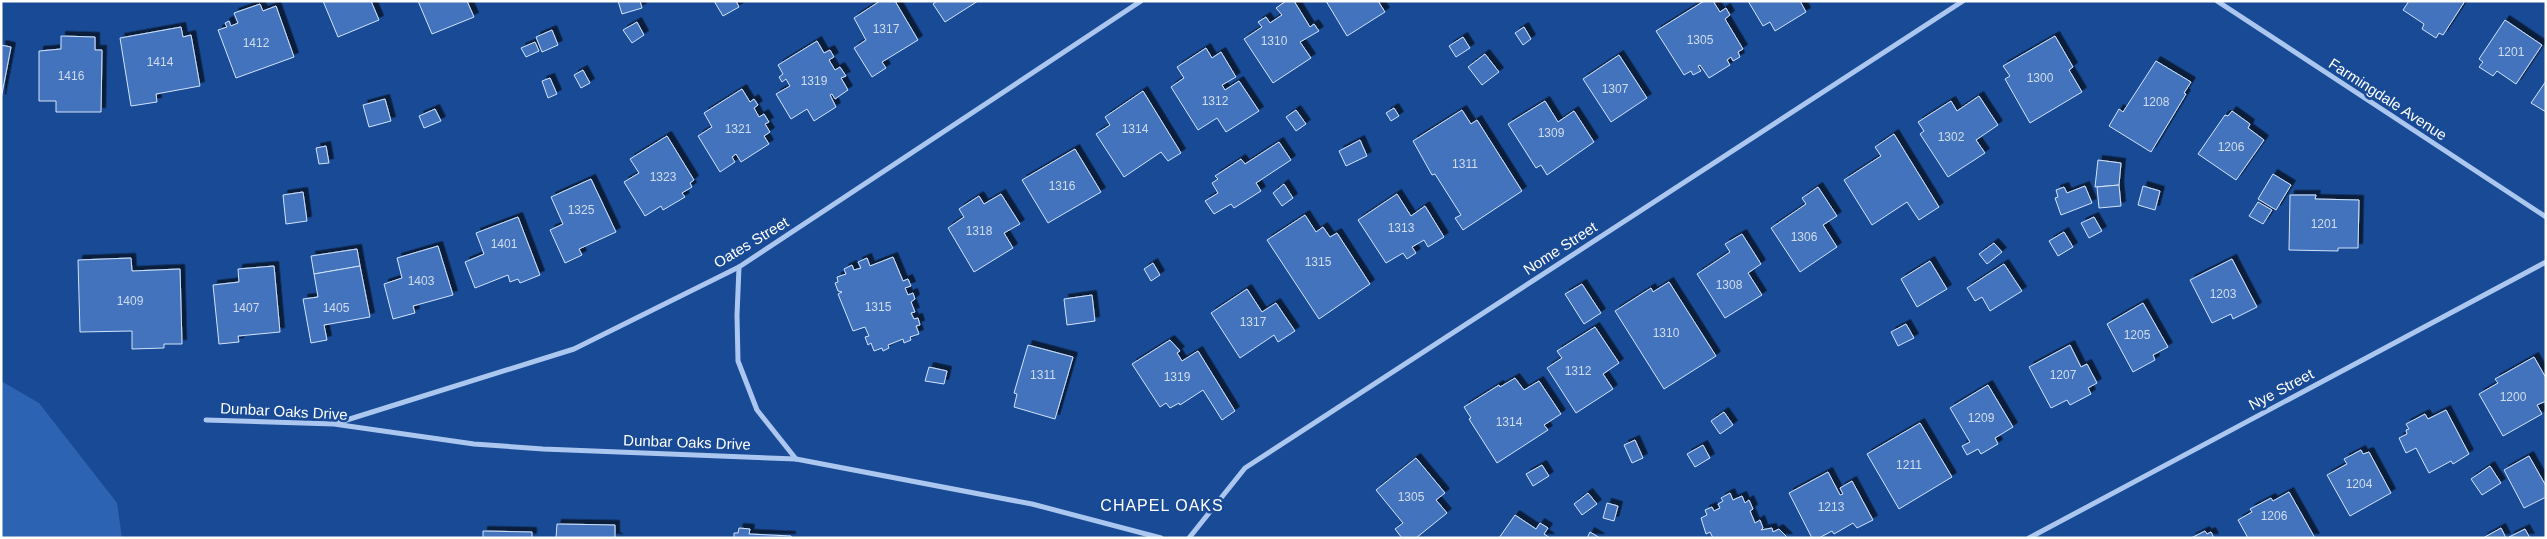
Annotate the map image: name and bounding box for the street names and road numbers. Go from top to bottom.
street label: Farmingdale Avenue [2326,54,2450,144]
street label: Oates Street [711,213,792,271]
street label: Nome Street [1520,217,1601,278]
street label: Nye Street [2246,364,2317,413]
street label: Dunbar Oaks Drive [220,399,348,423]
street label: Dunbar Oaks Drive [623,431,751,453]

